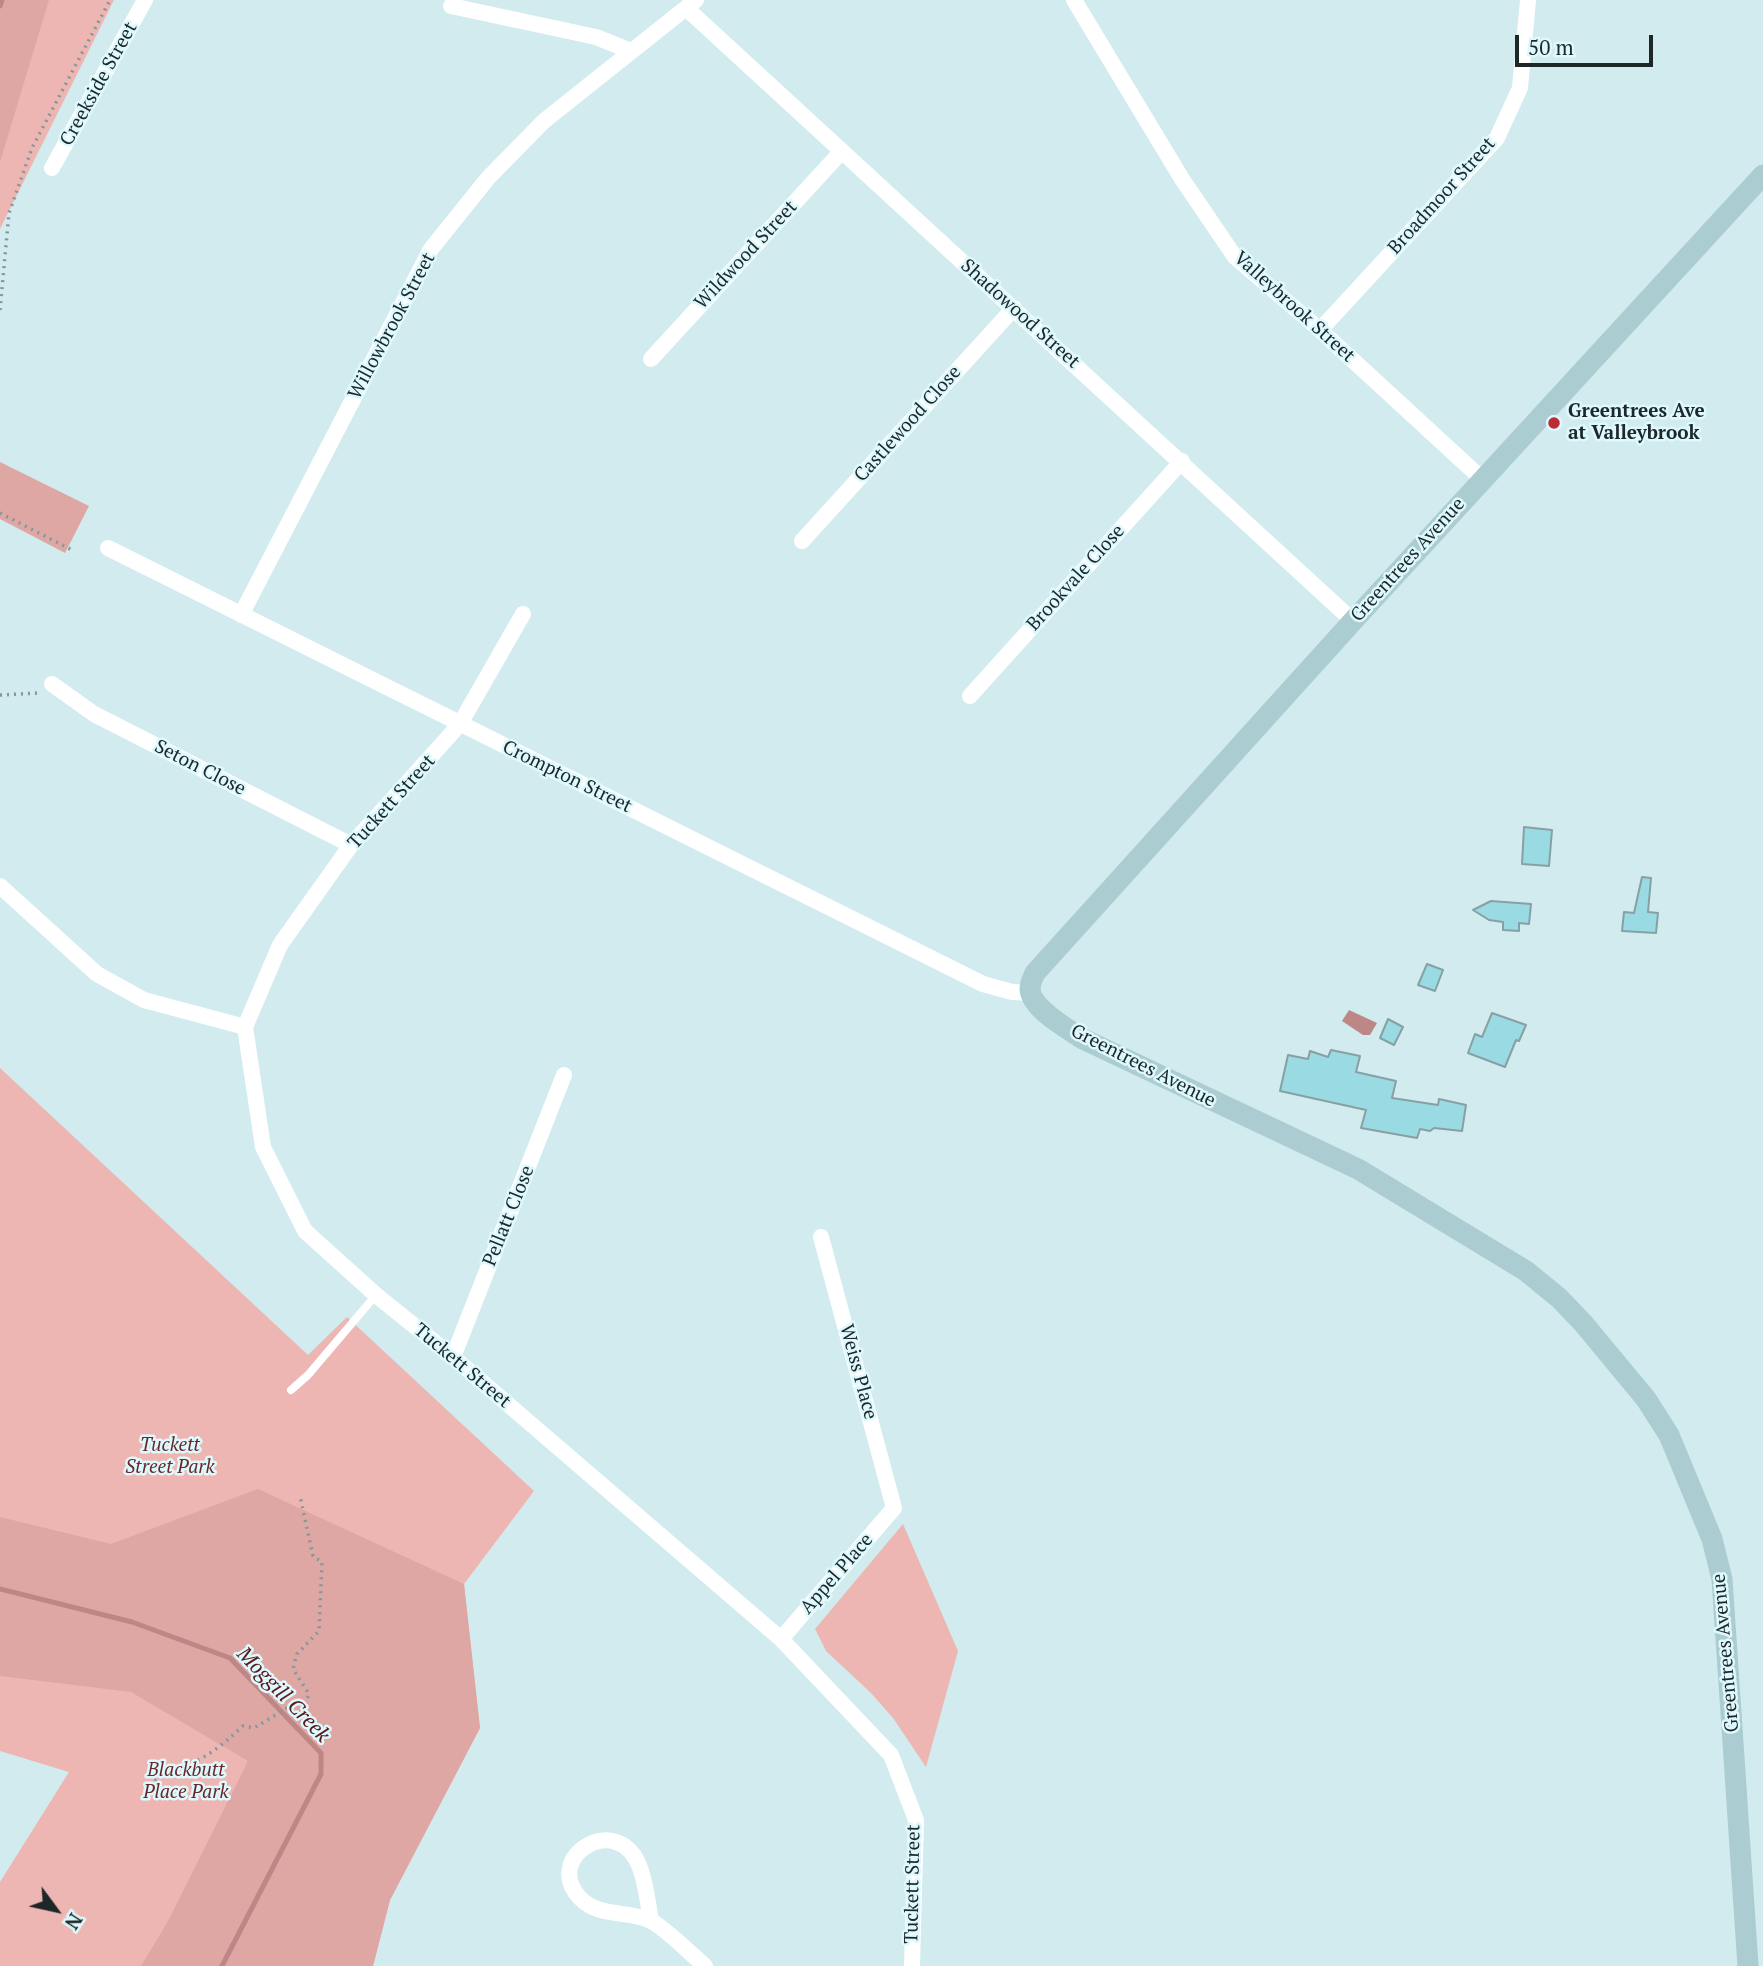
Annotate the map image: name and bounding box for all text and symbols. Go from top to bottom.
street label: Creekside Street [56,18,142,150]
scale bar [1518,21,1656,65]
text: 50 m [1528,33,1574,61]
street label: Broadmoor Street [1383,133,1501,259]
street label: Wildwood Street [690,196,802,314]
street label: Valleybrook Street [1229,247,1359,367]
street label: Willowbrook Street [344,249,440,403]
street label: Shadowood Street [956,255,1084,373]
street label: Castlewood Close [850,361,966,487]
place label: Greentrees Ave at Valleybrook [1568,401,1705,445]
marker: Greentrees Ave at Valleybrook [1546,415,1562,431]
street label: Greentrees Avenue [1346,493,1470,627]
street label: Brookvale Close [1022,520,1130,636]
street label: Seton Close [151,735,249,801]
street label: Crompton Street [499,736,635,818]
street label: Tuckett Street [344,750,440,854]
street label: Greentrees Avenue [1067,1020,1219,1112]
street label: Pellatt Close [479,1162,539,1270]
street label: Tuckett Street [409,1319,515,1413]
street label: Weiss Place [834,1322,882,1422]
park label: Tuckett Street Park [125,1435,215,1479]
street label: Appel Place [796,1529,878,1619]
street label: Greentrees Avenue [1708,1573,1744,1733]
water label: Moggill Creek [231,1642,335,1748]
park label: Blackbutt Place Park [143,1760,229,1804]
street label: Tuckett Street [901,1824,925,1944]
north arrow [21,1875,91,1945]
text: N [60,1909,88,1935]

